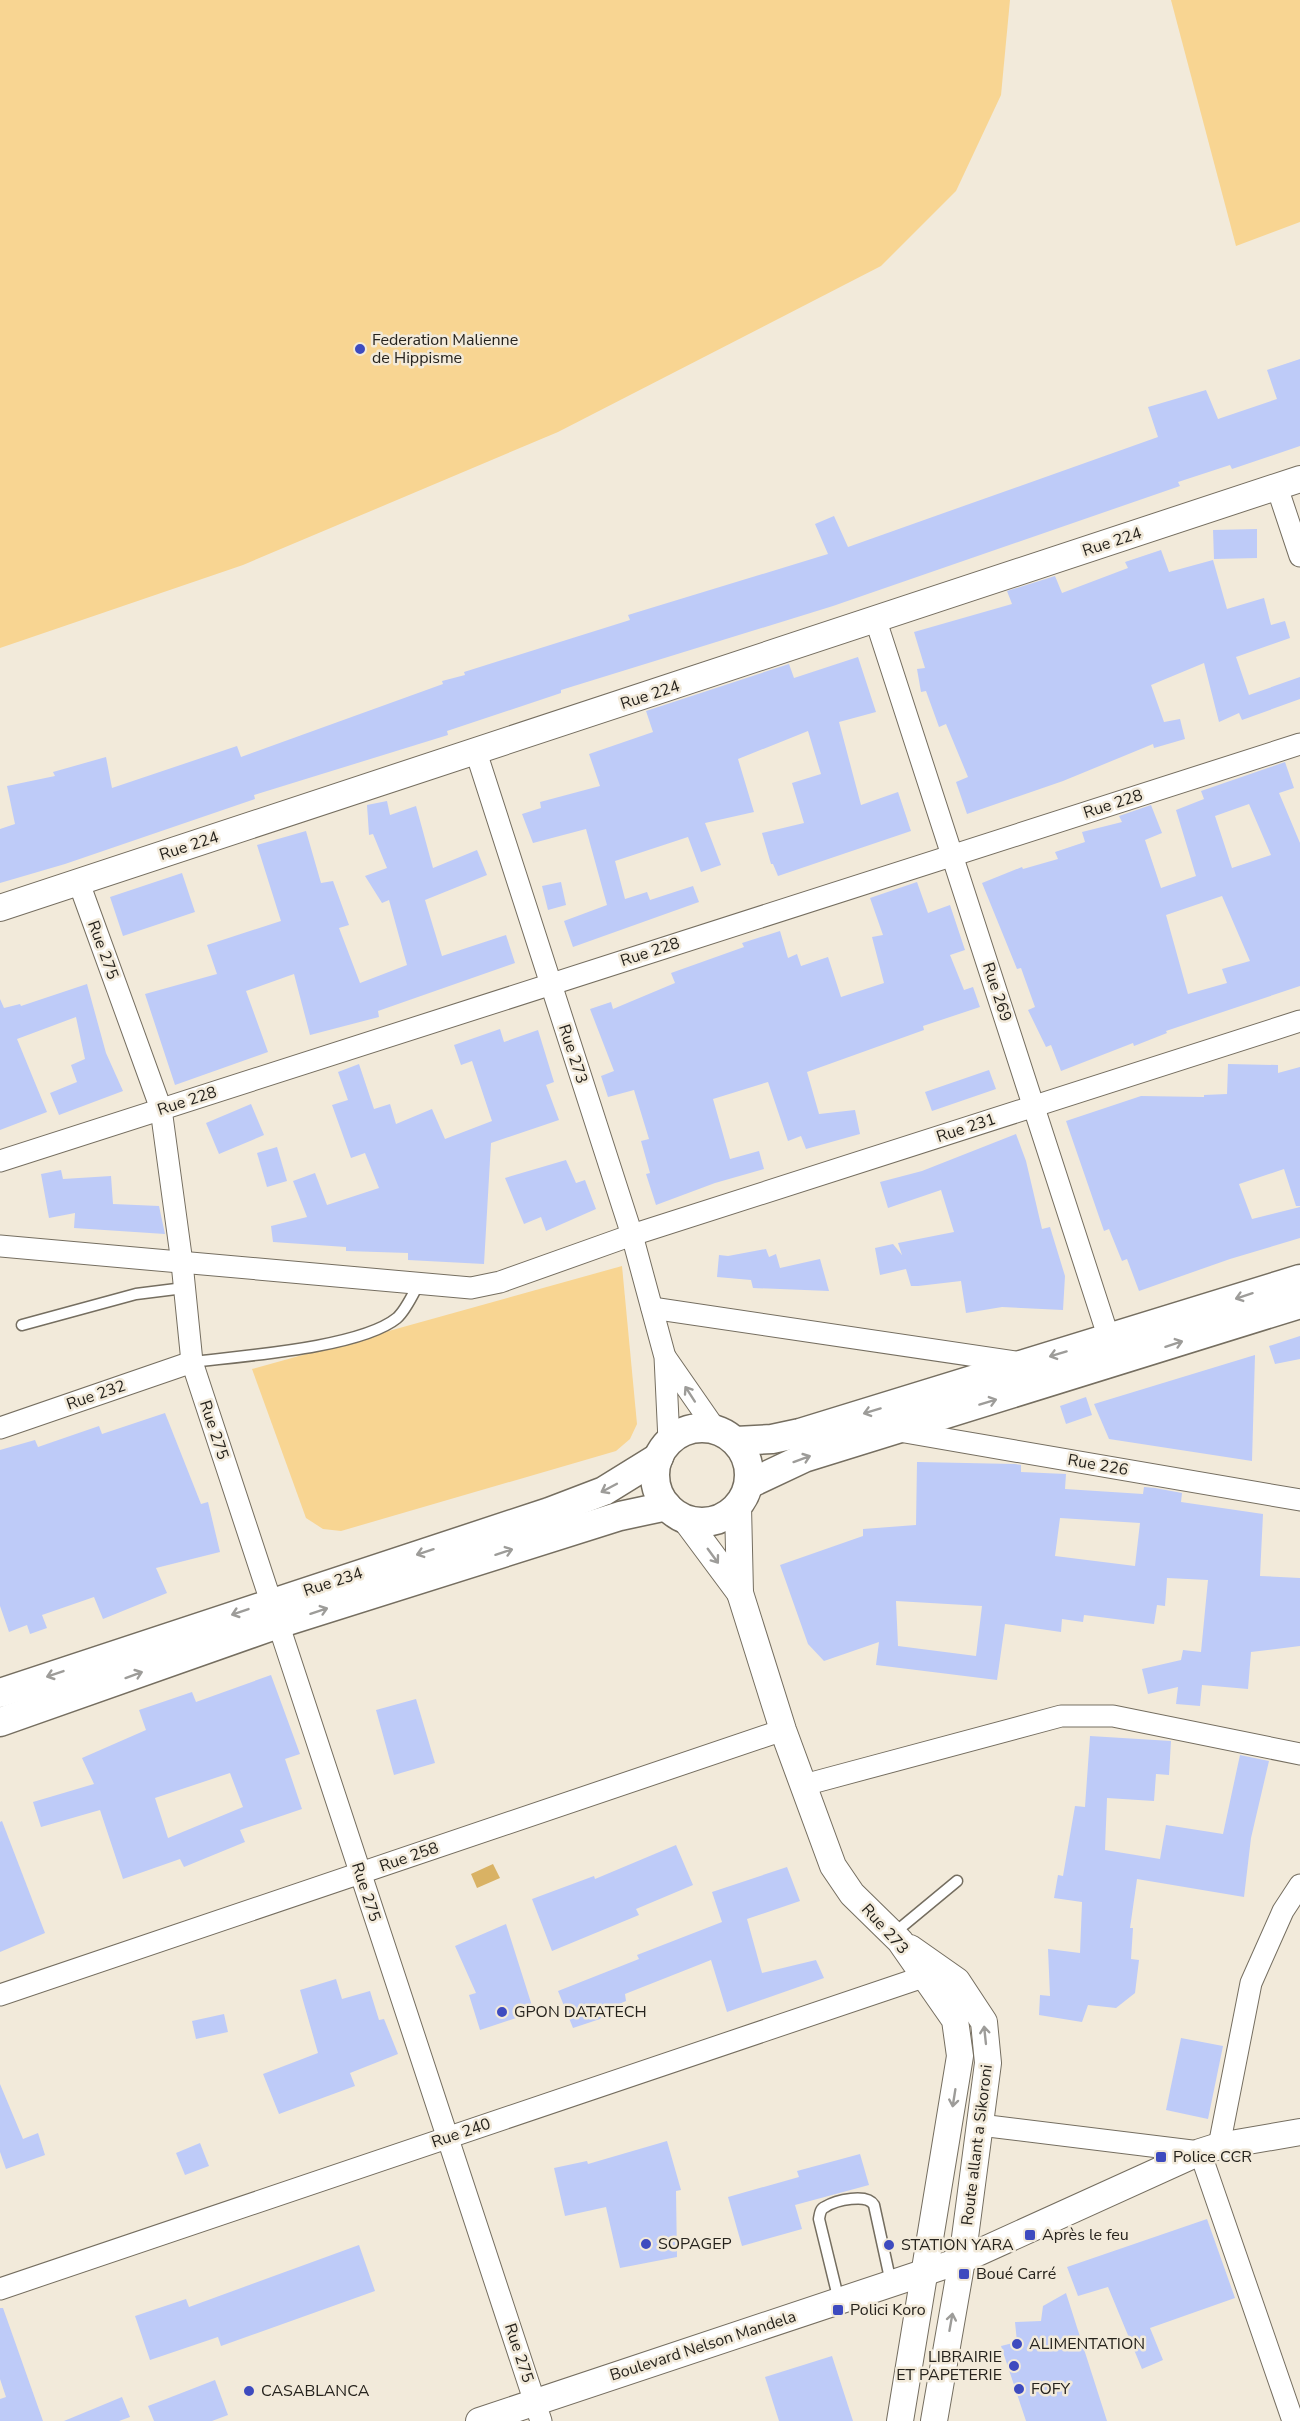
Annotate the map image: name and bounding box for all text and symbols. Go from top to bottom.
place label: Federation Malienne de Hippisme [372,329,518,369]
marker: Federation Malienne de Hippisme [353,342,367,356]
street label: Rue 224 [1080,522,1145,562]
street label: Rue 224 [618,675,683,715]
street label: Rue 228 [1081,784,1145,824]
street label: Rue 224 [157,826,222,866]
street label: Rue 275 [82,918,124,982]
street label: Rue 228 [618,932,682,972]
street label: Rue 269 [977,960,1017,1024]
street label: Rue 273 [553,1022,593,1086]
street label: Rue 228 [155,1081,219,1121]
street label: Rue 231 [934,1108,998,1148]
one-way arrow [1235,1291,1254,1302]
one-way arrow [1164,1338,1183,1349]
one-way arrow [1049,1349,1068,1360]
street label: Rue 232 [64,1375,128,1415]
one-way arrow [684,1386,696,1403]
one-way arrow [978,1396,997,1407]
street label: Rue 275 [194,1398,234,1462]
one-way arrow [863,1407,882,1418]
street label: Rue 226 [1066,1449,1130,1481]
one-way arrow [792,1453,811,1464]
one-way arrow [601,1483,619,1494]
one-way arrow [494,1546,513,1557]
one-way arrow [416,1547,435,1558]
one-way arrow [707,1547,719,1563]
street label: Rue 234 [301,1562,366,1602]
one-way arrow [309,1605,328,1616]
one-way arrow [231,1607,250,1618]
one-way arrow [124,1668,143,1679]
one-way arrow [46,1670,65,1681]
street label: Rue 258 [377,1837,441,1877]
street label: Rue 275 [346,1860,386,1924]
street label: Rue 273 [856,1899,914,1959]
place label: GPON DATATECH [514,2001,647,2023]
marker: GPON DATATECH [495,2005,509,2019]
one-way arrow [980,2026,991,2046]
street label: Route allant a Sikoroni [956,2063,998,2227]
one-way arrow [948,2088,959,2108]
street label: Rue 240 [429,2113,493,2153]
place label: Police CCR [1173,2146,1252,2168]
marker: Police CCR [1154,2150,1168,2164]
place label: Après le feu [1042,2224,1129,2246]
marker: Après le feu [1023,2228,1037,2242]
place label: SOPAGEP [658,2233,732,2255]
place label: STATION YARA [901,2234,1014,2256]
marker: SOPAGEP [639,2237,653,2251]
marker: STATION YARA [882,2238,896,2252]
place label: Boué Carré [976,2263,1056,2285]
marker: Boué Carré [957,2267,971,2281]
place label: Polici Koro [850,2299,926,2321]
marker: Polici Koro [831,2303,845,2317]
street label: Boulevard Nelson Mandela [607,2305,799,2387]
one-way arrow [946,2313,957,2332]
street label: Rue 275 [499,2321,539,2385]
place label: ALIMENTATION [1029,2333,1145,2355]
marker: ALIMENTATION [1010,2337,1024,2351]
place label: LIBRAIRIE ET PAPETERIE [896,2346,1002,2386]
marker: LIBRAIRIE ET PAPETERIE [1007,2359,1021,2373]
place label: FOFY [1031,2378,1070,2400]
place label: CASABLANCA [261,2380,370,2402]
marker: FOFY [1012,2382,1026,2396]
marker: CASABLANCA [242,2384,256,2398]

